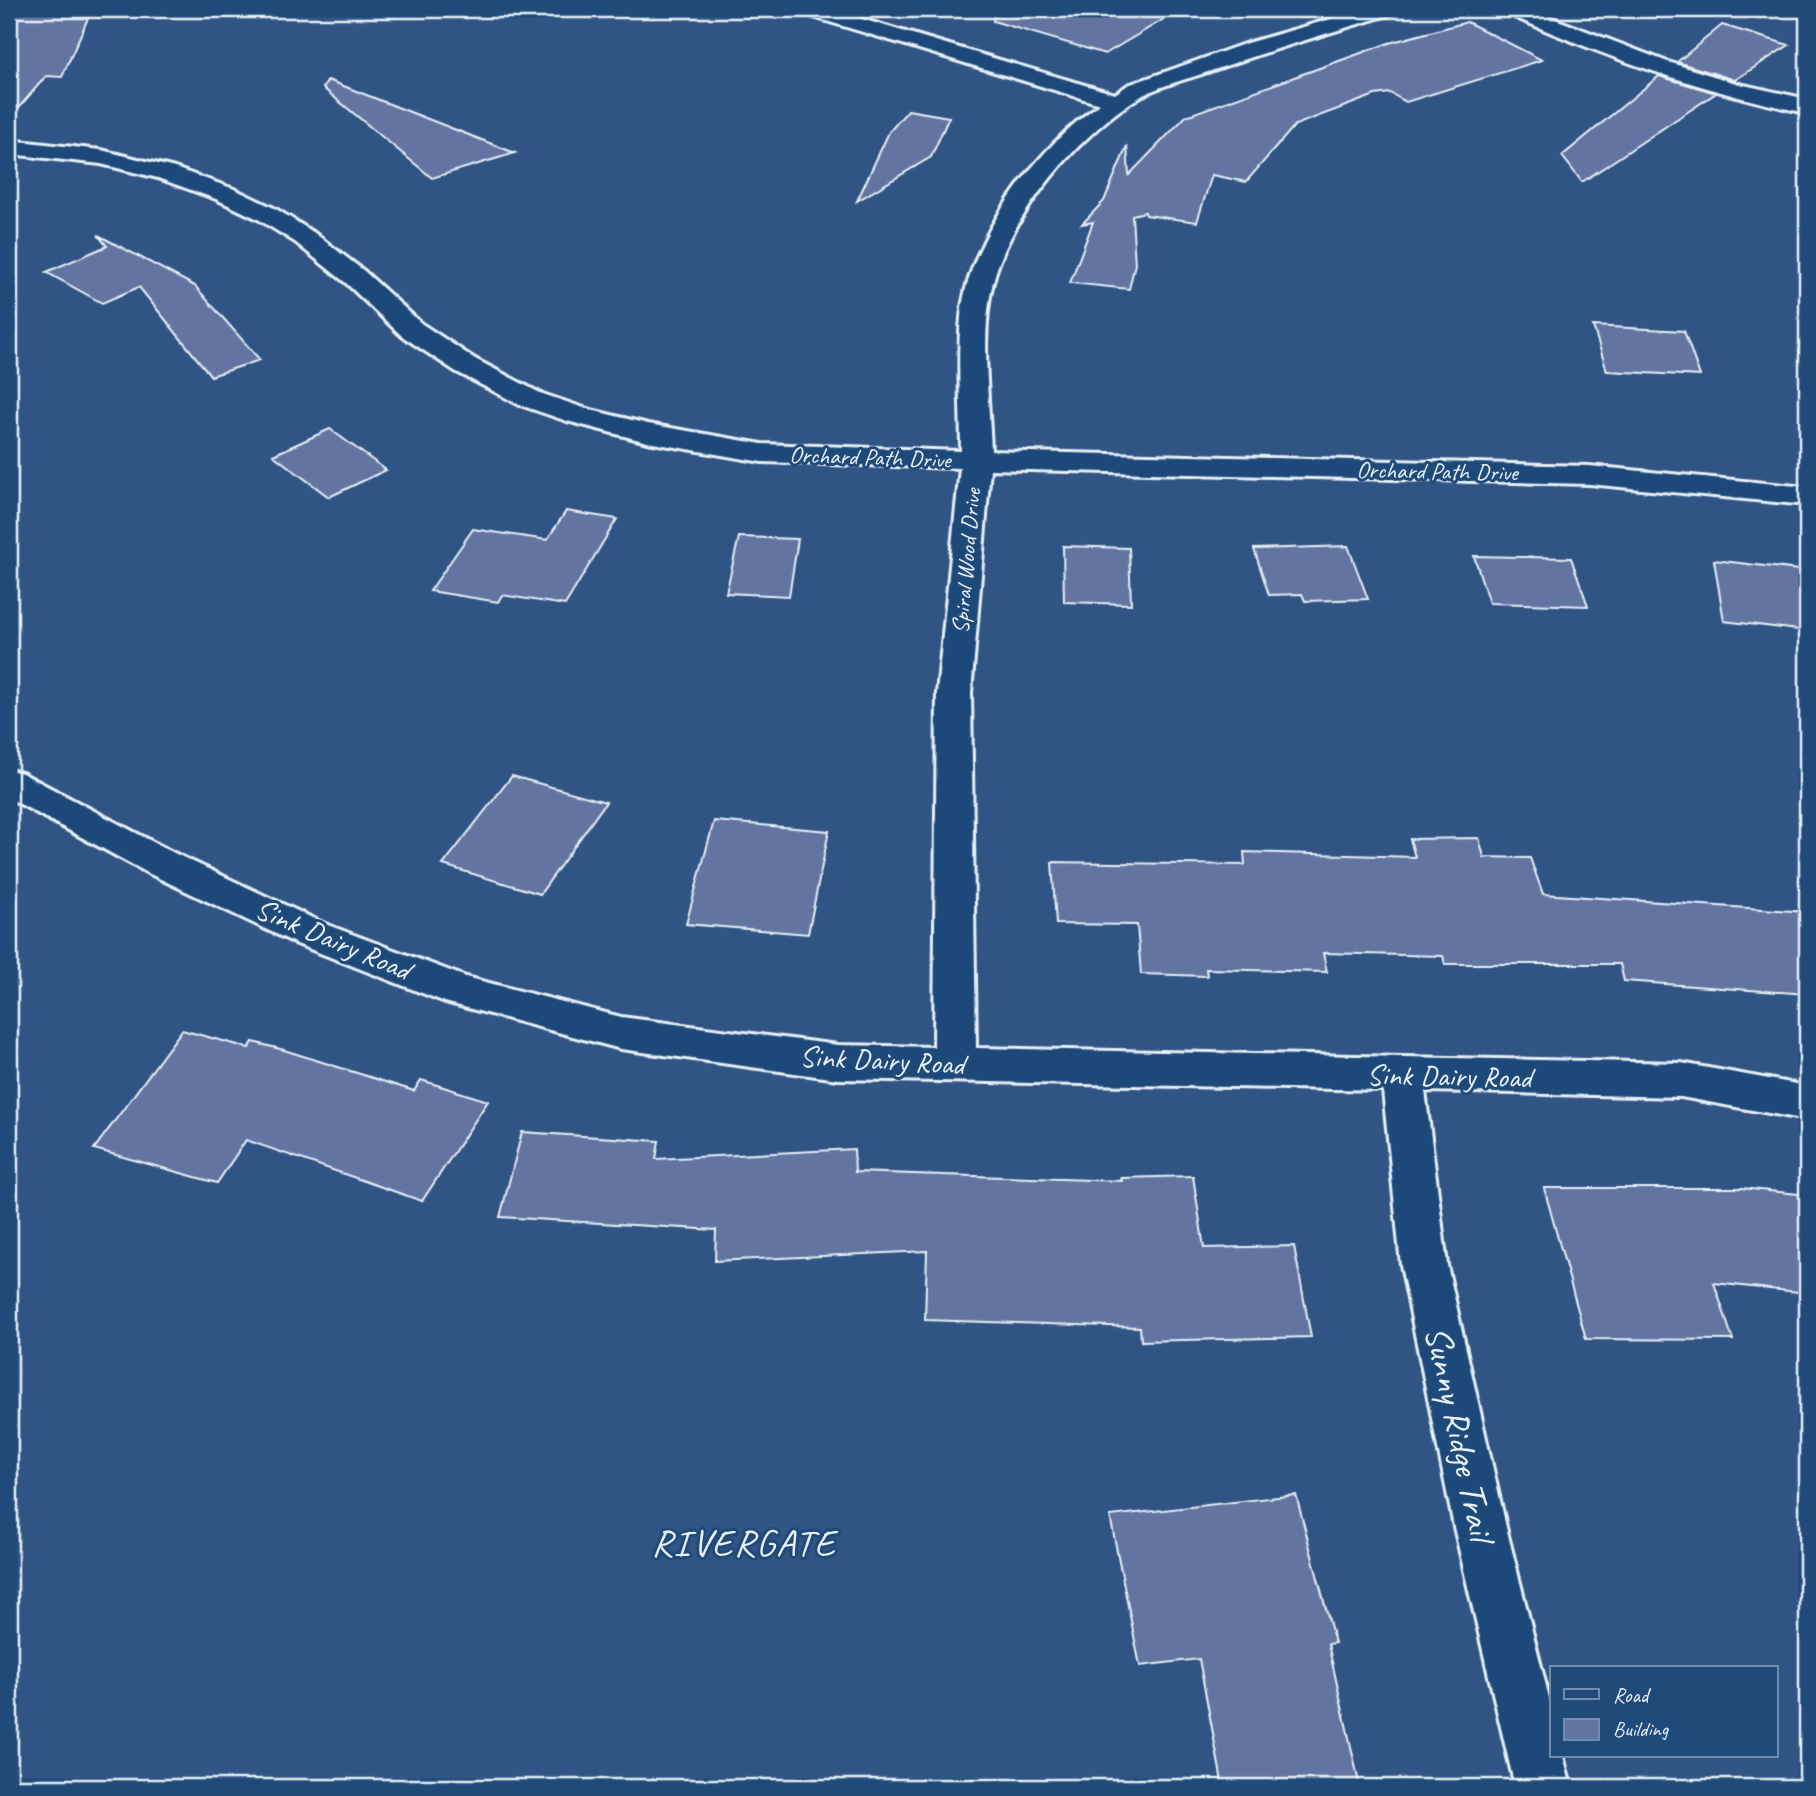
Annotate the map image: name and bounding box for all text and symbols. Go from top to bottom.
street label: Orchard Path Drive [789,439,953,475]
street label: Orchard Path Drive [1356,455,1520,487]
street label: Spiral Wood Drive [945,485,987,635]
street label: Sink Dairy Road [250,889,420,990]
street label: Sink Dairy Road [799,1037,969,1084]
street label: Sink Dairy Road [1366,1056,1536,1097]
street label: Sunny Ridge Trail [1414,1322,1507,1551]
district label: RIVERGATE [652,1519,839,1566]
legend [1550,1666,1778,1758]
text: Road [1613,1682,1652,1708]
text: Building [1613,1716,1670,1742]

